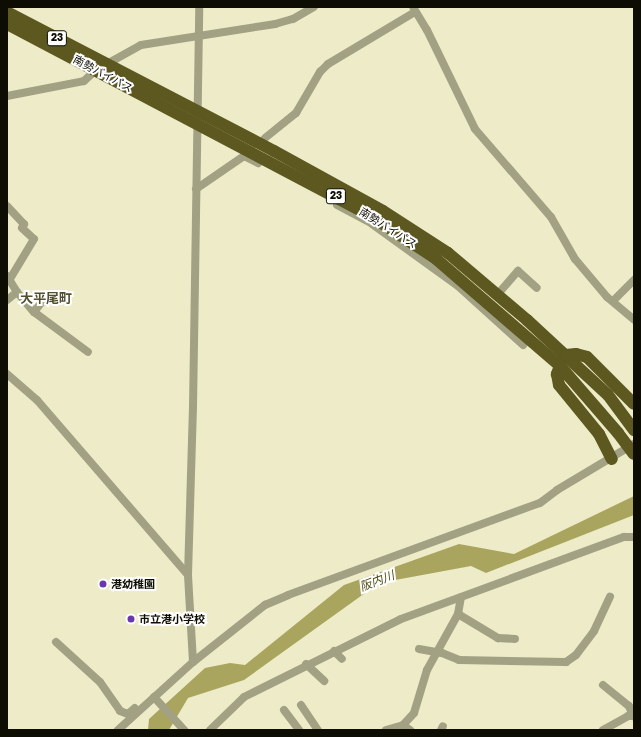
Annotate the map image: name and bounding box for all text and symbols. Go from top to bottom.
road number: 23 [46,30,68,46]
street label: 南勢バイパス [71,53,135,95]
road number: 23 [325,188,347,204]
street label: 南勢バイパス [357,205,419,251]
district label: 大平尾町 [20,290,72,306]
water label: 阪内川 [358,568,396,594]
place label: 港幼稚園 [111,577,155,591]
marker: 港幼稚園 [98,579,108,589]
place label: 市立港小学校 [139,612,205,626]
marker: 市立港小学校 [126,614,136,624]

